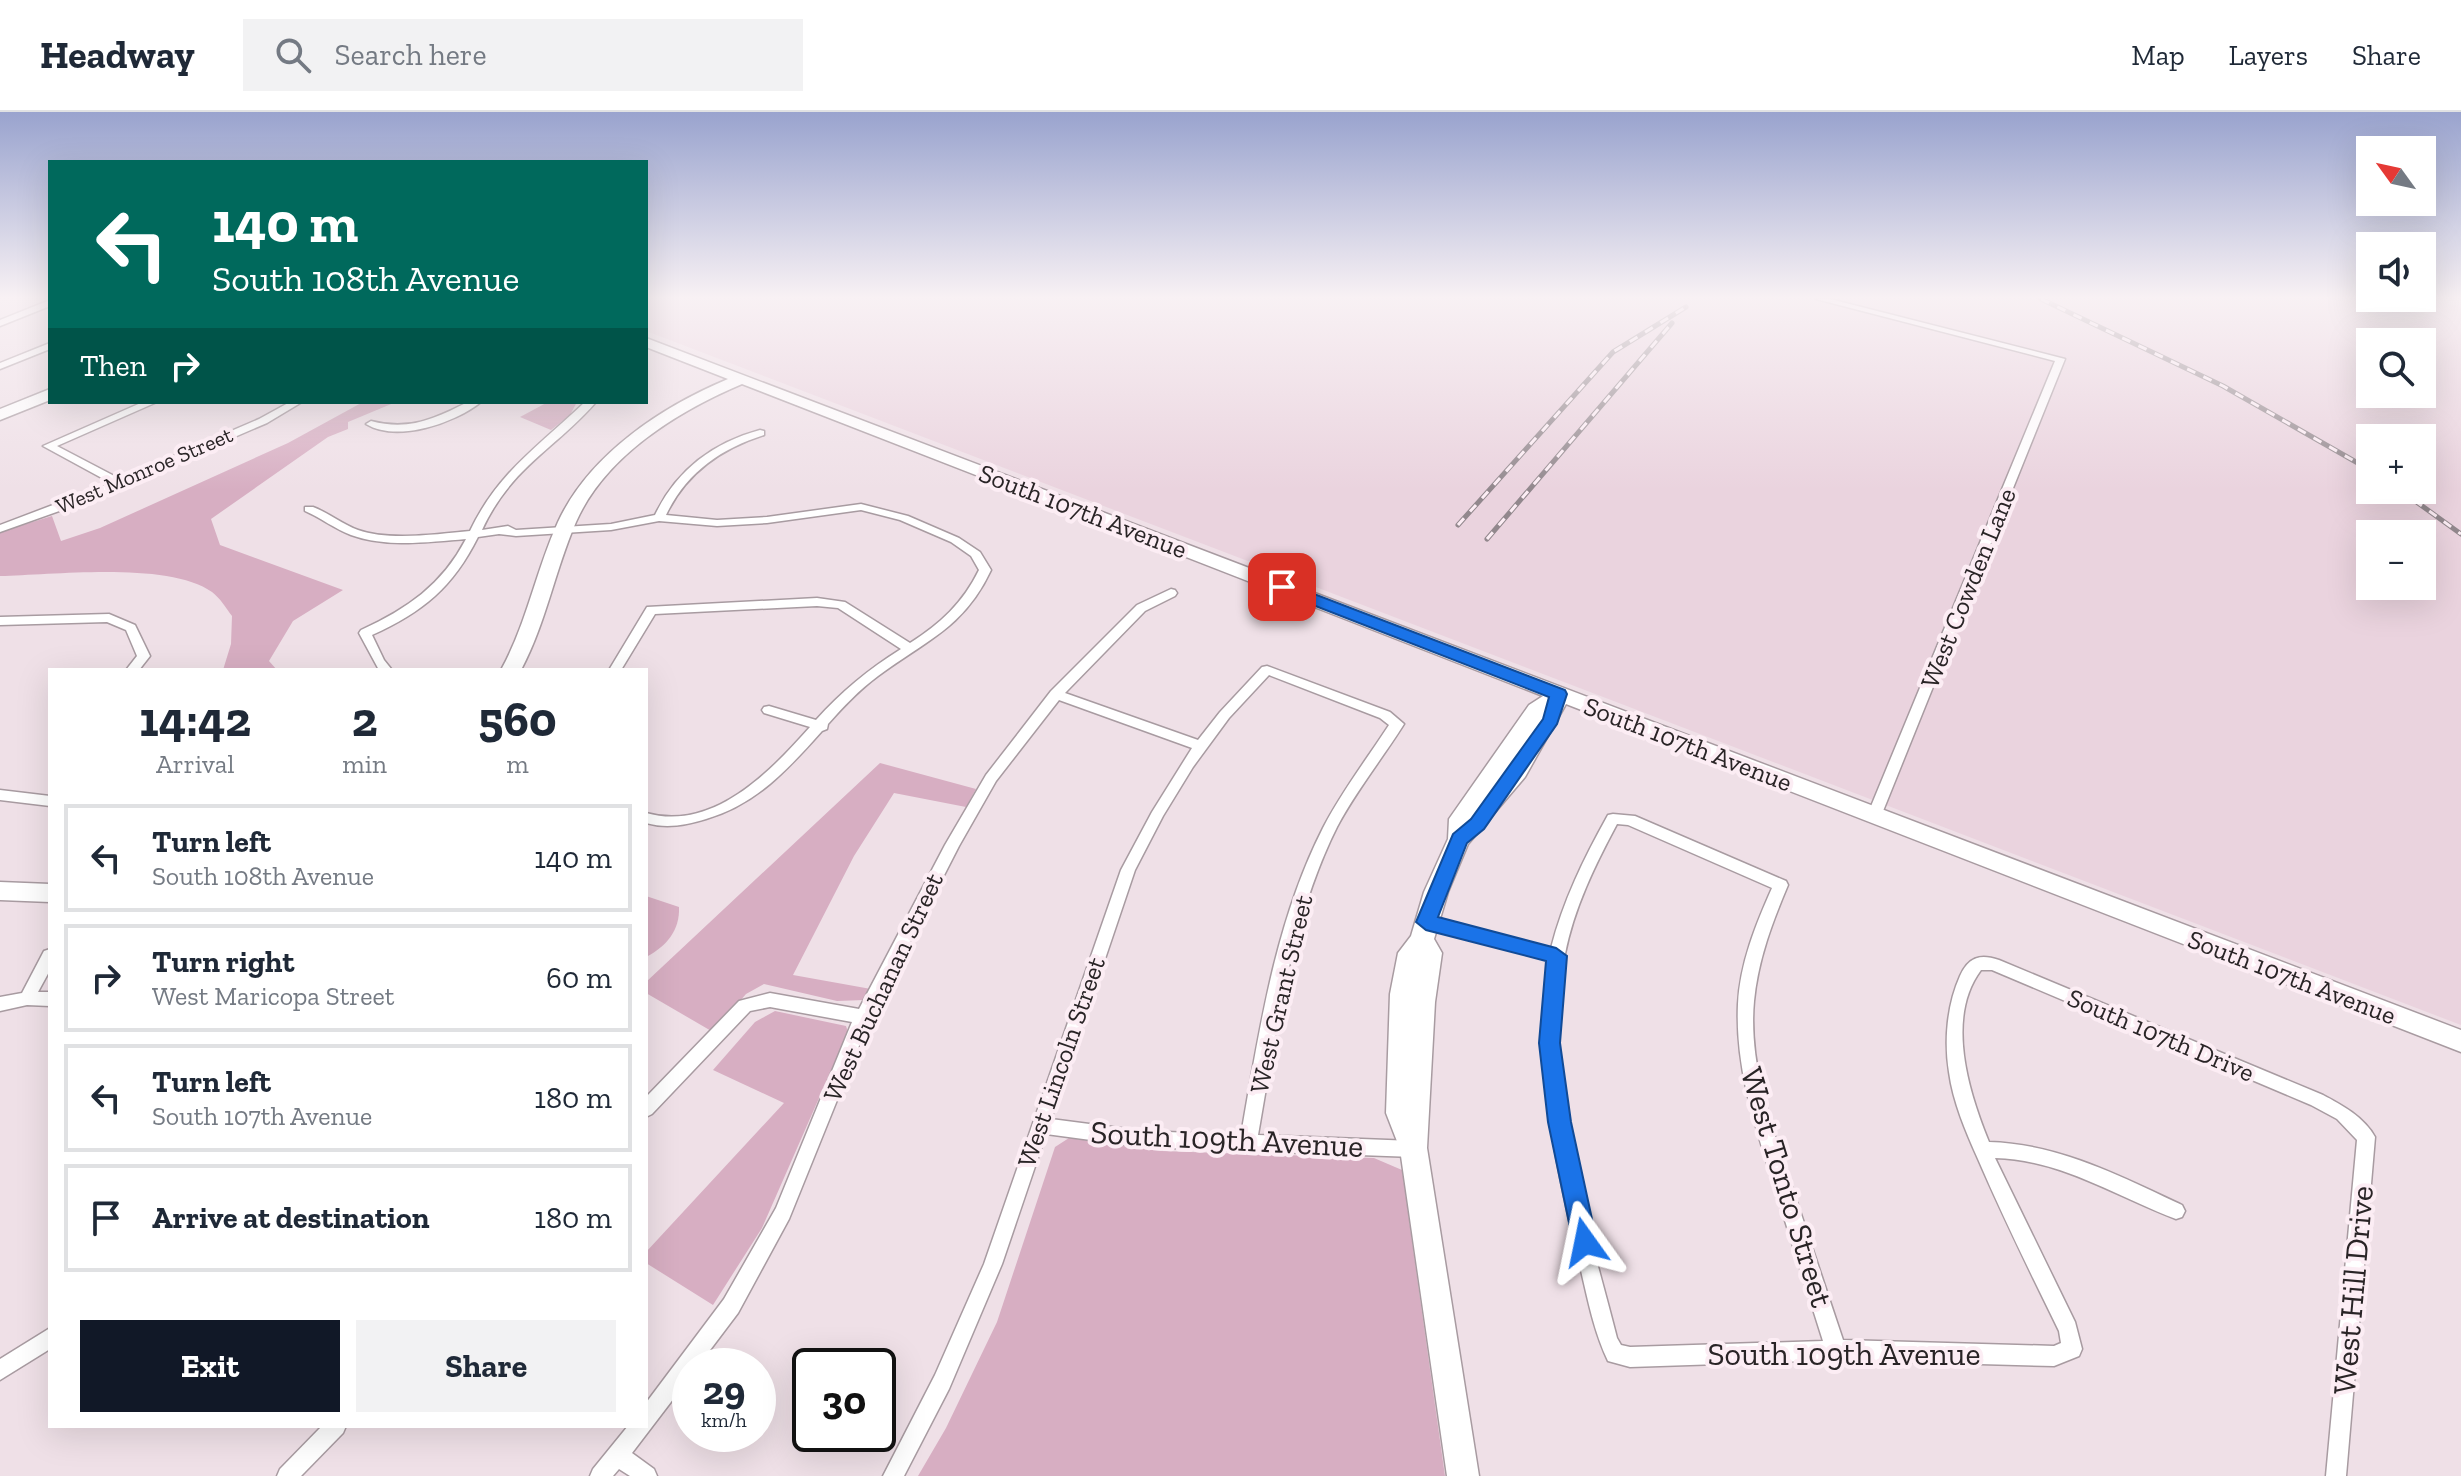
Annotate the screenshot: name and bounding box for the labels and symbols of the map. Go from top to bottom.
north arrow [2356,136,2436,216]
street label: West Monroe Street [52,421,237,520]
street label: South 107th Avenue [974,457,1192,565]
street label: West Cowden Lane [1913,483,2023,693]
pin [1248,553,1316,621]
street label: South 107th Avenue [1579,690,1797,798]
street label: West Buchanan Street [816,867,950,1106]
street label: West Grant Street [1243,891,1319,1096]
street label: South 107th Avenue [2183,923,2401,1031]
street label: West Lincoln Street [1010,952,1112,1171]
street label: South 107th Drive [2063,981,2259,1089]
street label: West Tonto Street [1733,1063,1842,1311]
street label: South 109th Avenue [1090,1113,1364,1165]
street label: West Hill Drive [2325,1184,2381,1396]
position arrow [1543,1200,1627,1284]
street label: South 109th Avenue [1707,1335,1981,1373]
speed limit sign: 30 [792,1348,896,1452]

